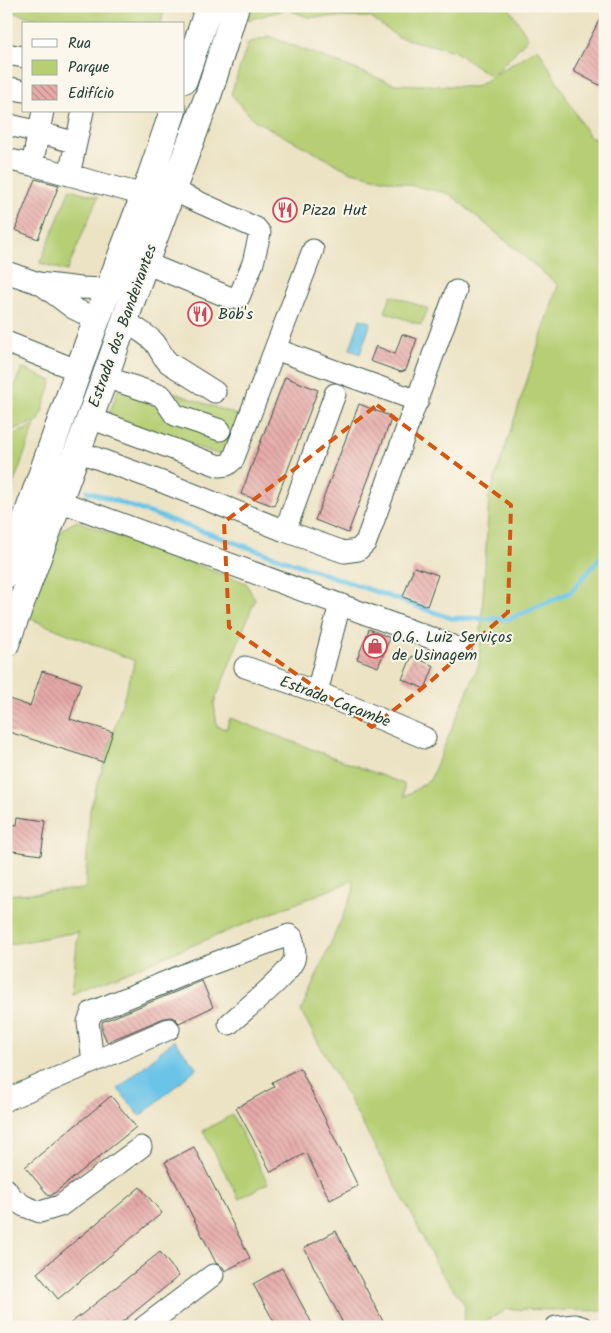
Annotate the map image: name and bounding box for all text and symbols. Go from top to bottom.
legend [22,22,185,112]
text: Rua [68,32,91,56]
text: Parque [68,56,109,80]
text: Edifício [68,82,114,106]
restaurant icon: Pizza Hut [272,197,298,223]
place label: Pizza Hut [302,198,368,223]
street label: Estrada dos Bandeirantes [82,241,164,411]
restaurant icon: Bob's [187,301,213,327]
place label: Bob's [218,302,253,327]
place label: O.G. Luiz Serviços de Usinagem [392,625,512,668]
shop icon: O.G. Luiz Serviços de Usinagem [362,633,388,659]
street label: Estrada Caçambe [276,669,394,735]

